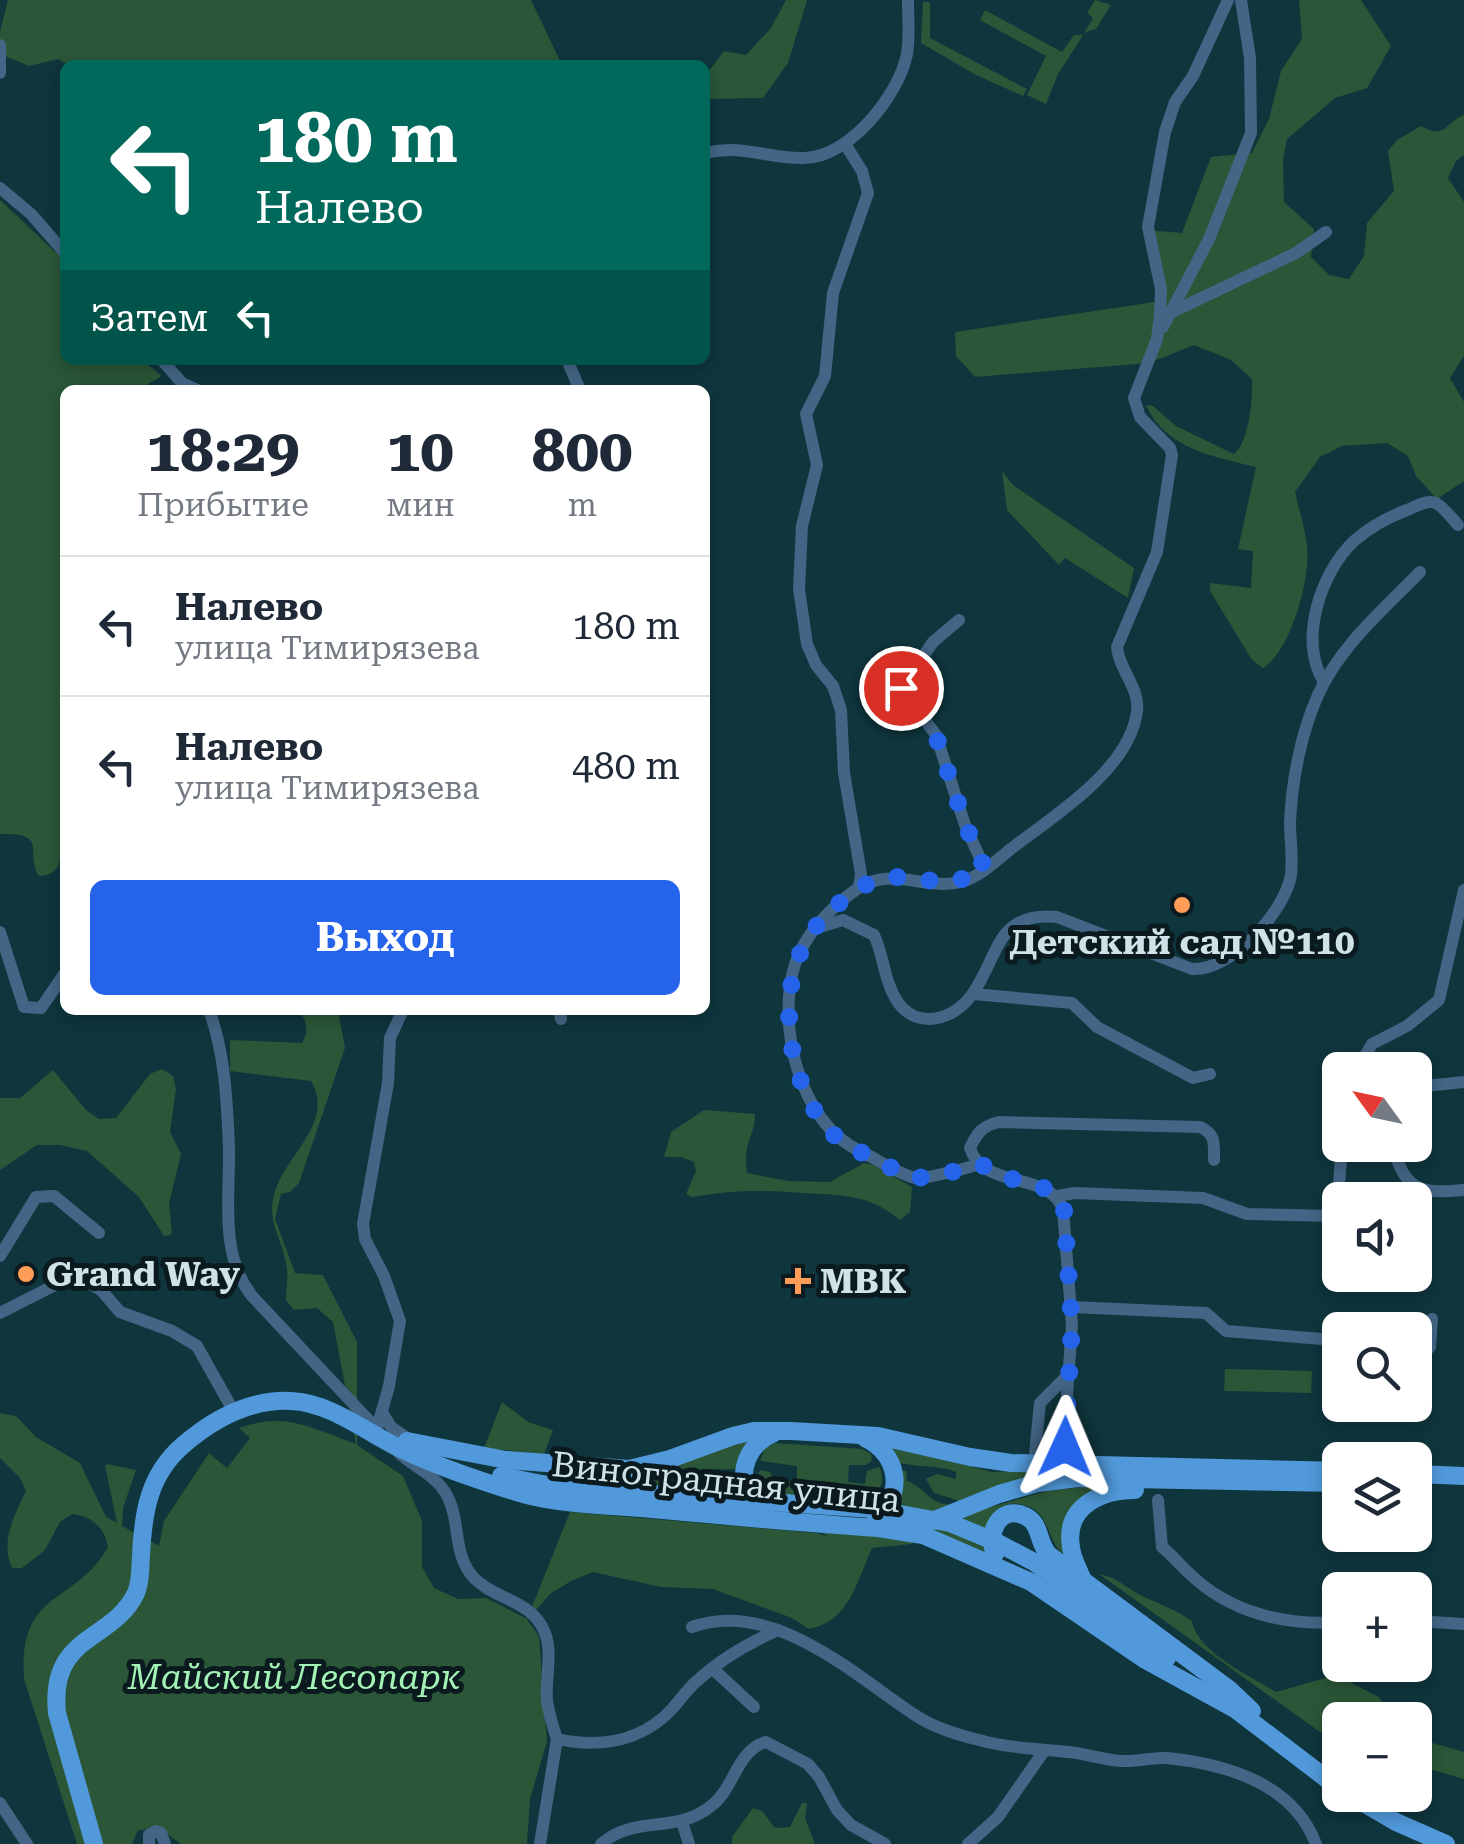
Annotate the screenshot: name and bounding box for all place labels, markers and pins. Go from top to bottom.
pin [859,646,944,731]
marker: Детский сад №110 [1171,894,1193,916]
place label: Детский сад №110 [1010,922,1354,963]
place label: Grand Way [46,1254,240,1295]
place label: МВК [820,1261,907,1302]
marker: Grand Way [15,1263,37,1285]
marker: МВК [785,1268,811,1294]

